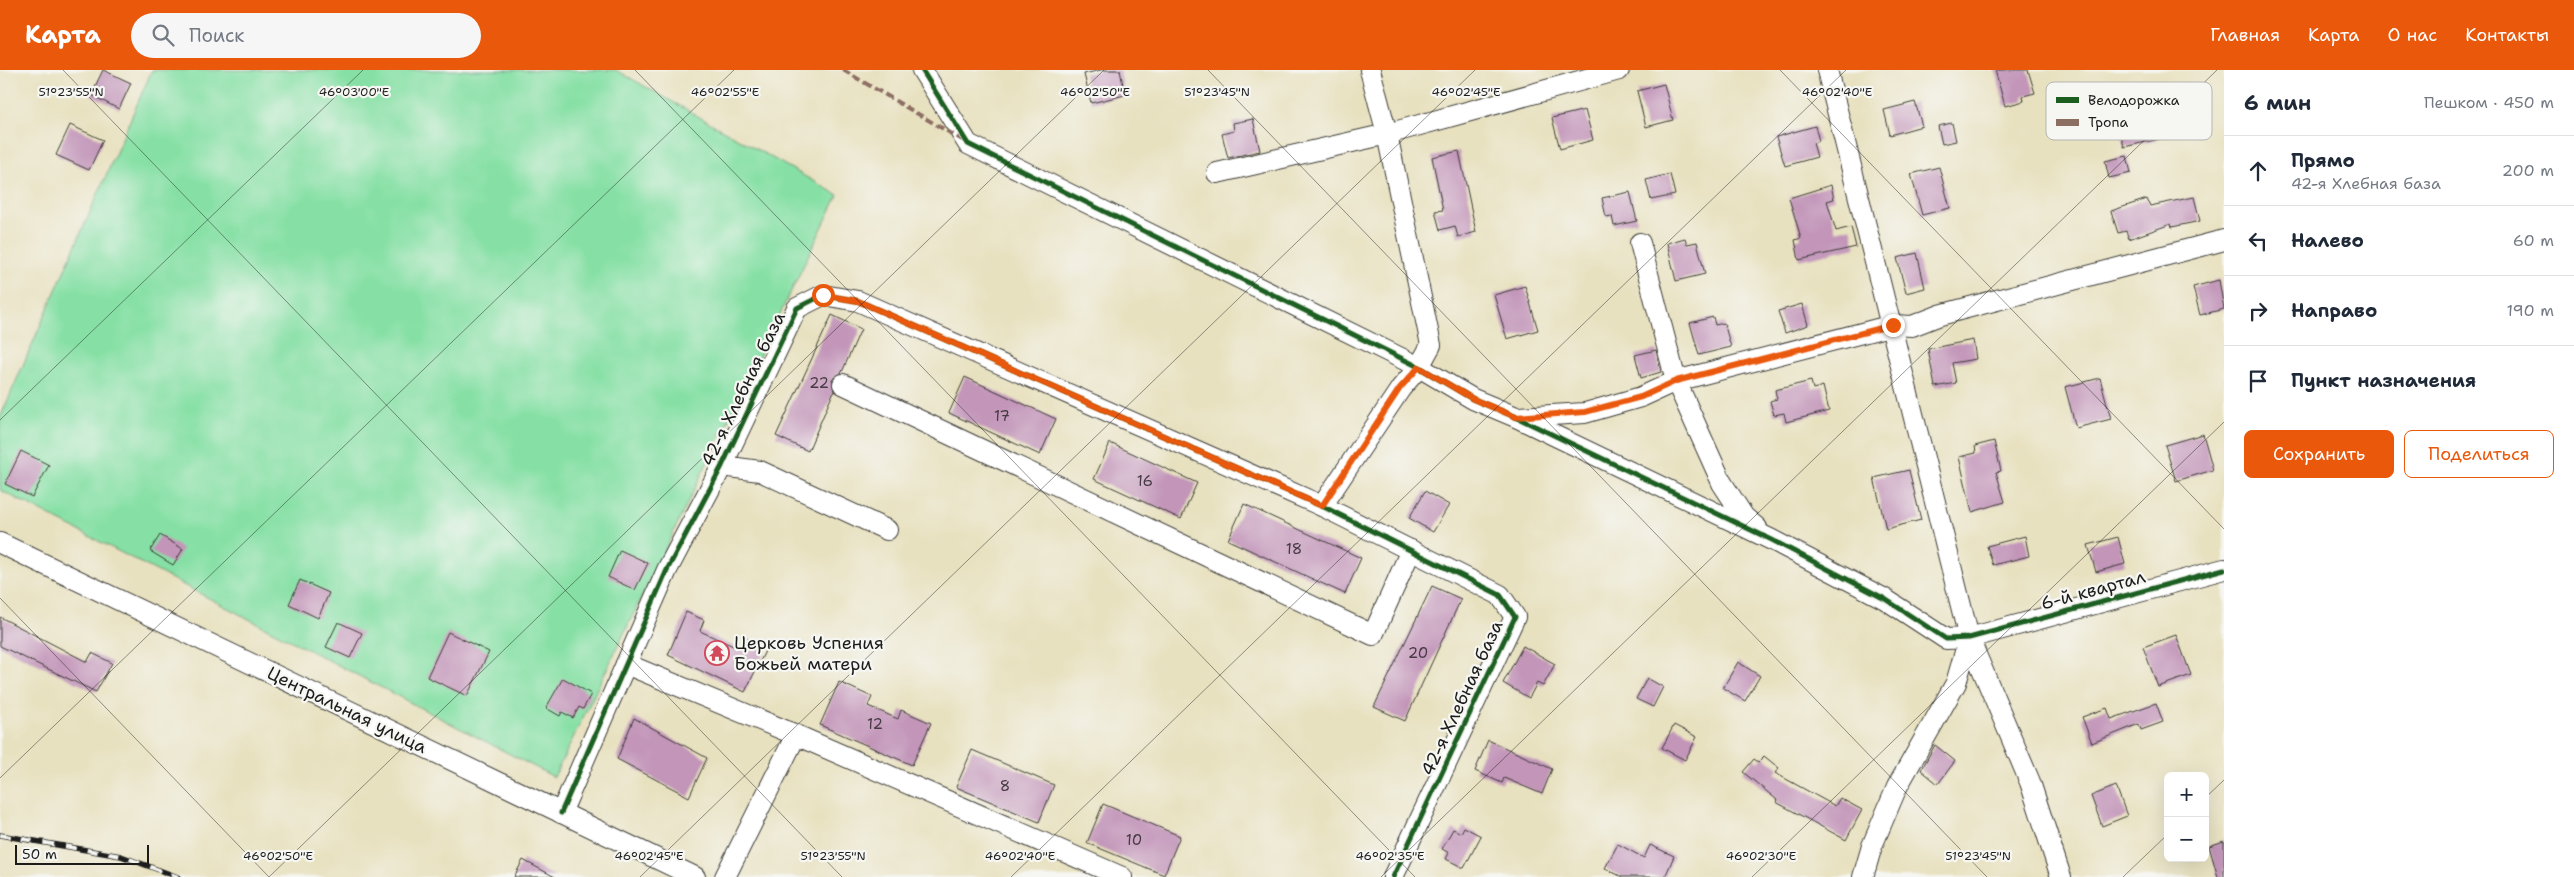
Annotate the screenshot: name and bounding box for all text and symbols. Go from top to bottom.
search box [131,13,481,58]
text: Карта [25,19,101,51]
icon: search [149,21,177,49]
text: Поиск [189,23,244,48]
text: Главная [2210,23,2280,47]
text: Карта [2308,23,2360,47]
text: О нас [2388,23,2437,47]
text: Контакты [2465,23,2549,47]
legend [2046,82,2212,140]
text: 51°23'55"N [38,84,104,100]
text: 46°03'00"E [319,84,389,100]
text: 46°02'55"E [691,84,759,100]
text: 46°02'50"E [1060,84,1130,100]
text: 51°23'45"N [1184,84,1250,100]
text: 46°02'45"E [1432,84,1500,100]
text: 46°02'40"E [1802,84,1872,100]
text: 6 мин [2244,89,2311,117]
text: Велодорожка [2088,91,2180,109]
text: Пешком · 450 m [2424,92,2554,113]
text: Тропа [2088,113,2129,131]
text: Прямо [2291,148,2355,173]
icon: ahead [2244,157,2272,185]
text: 200 m [2502,160,2554,181]
text: 42-я Хлебная база [2291,173,2441,194]
icon: left [2244,227,2272,255]
text: Налево [2291,228,2364,253]
text: 60 m [2513,230,2554,251]
route start [812,284,835,307]
icon: right [2244,297,2272,325]
text: Направо [2291,298,2377,323]
text: 190 m [2507,300,2554,321]
street label: 42-я Хлебная база [695,308,791,470]
route end [1882,314,1905,337]
icon: arrive [2244,367,2272,395]
text: Пункт назначения [2291,368,2476,393]
house number: 22 [809,373,829,393]
house number: 17 [994,406,1010,426]
button: Сохранить [2244,430,2394,478]
button: Поделиться [2404,430,2554,478]
house number: 16 [1137,471,1153,491]
house number: 18 [1286,539,1302,559]
street label: 6-й квартал [2038,565,2148,615]
street label: 42-я Хлебная база [1415,616,1509,780]
place label: Церковь Успения Божьей матери [734,631,884,676]
temple icon: Церковь Успения Божьей матери [704,640,730,666]
house number: 20 [1408,643,1428,663]
street label: Центральная улица [263,661,431,759]
house number: 12 [867,714,883,734]
map controls [2164,772,2209,862]
button: + [2164,772,2209,817]
house number: 8 [1000,776,1010,796]
button: − [2164,817,2209,862]
house number: 10 [1126,830,1142,850]
scale bar [15,842,149,865]
text: 50 m [22,845,57,863]
text: 46°02'50"E [243,848,313,864]
text: 46°02'45"E [615,848,683,864]
text: 51°23'55"N [800,848,866,864]
text: 46°02'40"E [985,848,1055,864]
text: 46°02'35"E [1355,848,1425,864]
text: 46°02'30"E [1726,848,1796,864]
text: 51°23'45"N [1945,848,2011,864]

